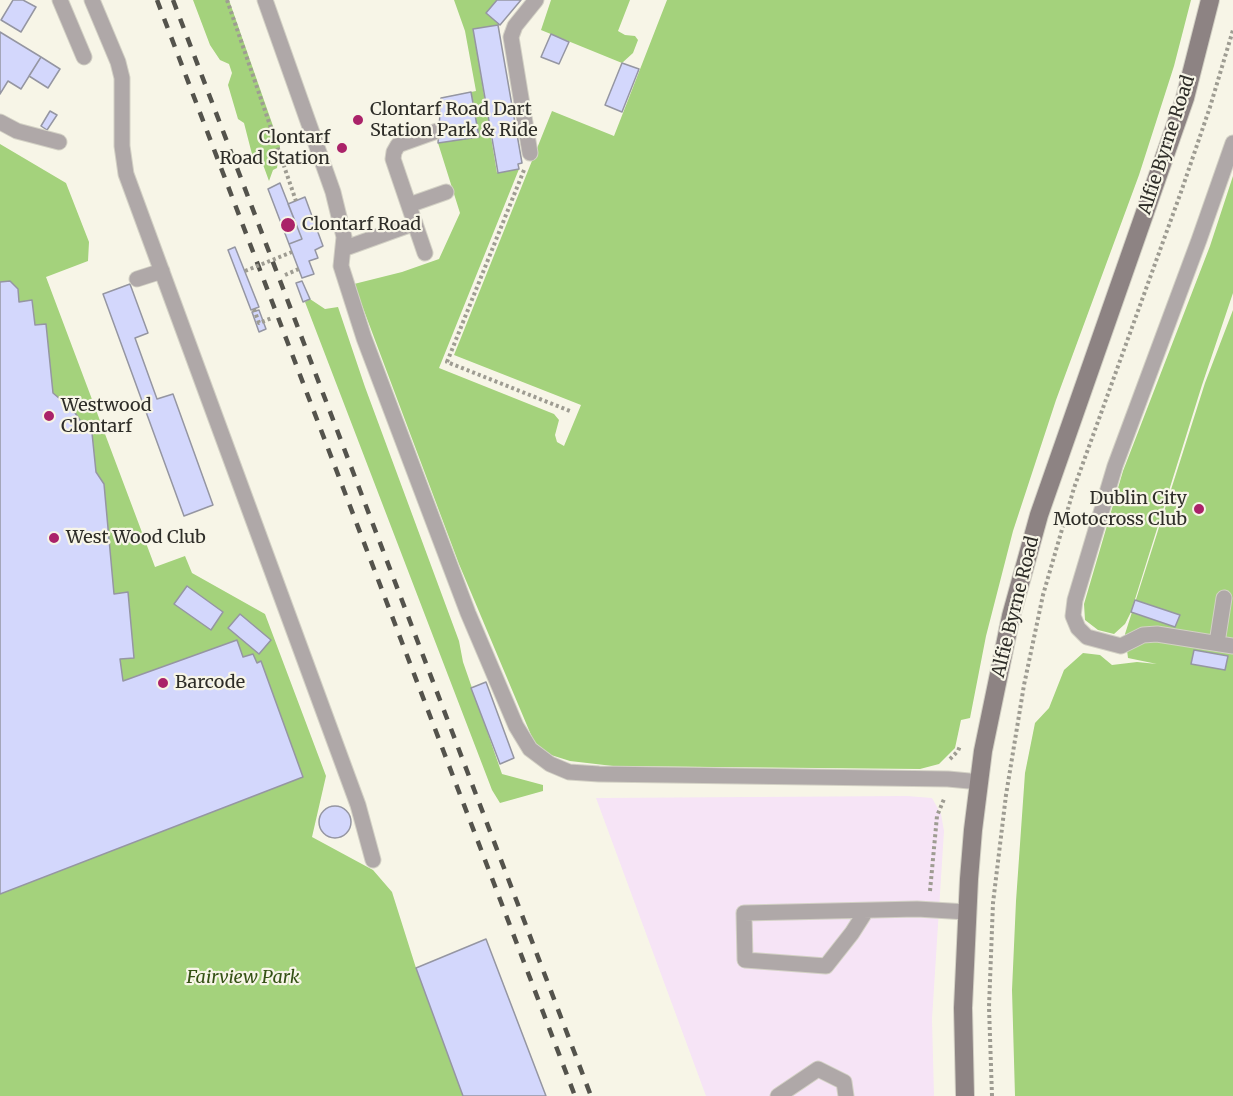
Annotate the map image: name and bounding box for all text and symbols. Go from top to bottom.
street label: Alfie Byrne Road [1134,73,1200,217]
place label: Clontarf Road Dart Station Park & Ride [370,99,538,142]
marker: Clontarf Road Dart Station Park & Ride [351,113,365,127]
place label: Clontarf Road Station [220,127,330,170]
marker: Clontarf Road Station [335,141,349,155]
place label: Clontarf Road [302,214,421,236]
marker: Clontarf Road [279,216,297,234]
place label: Westwood Clontarf [61,395,152,438]
marker: Westwood Clontarf [42,409,56,423]
place label: Dublin City Motocross Club [1053,488,1187,530]
marker: Dublin City Motocross Club [1192,502,1206,516]
place label: West Wood Club [66,527,206,549]
marker: West Wood Club [47,531,61,545]
street label: Alfie Byrne Road [988,534,1044,680]
place label: Barcode [175,672,245,694]
marker: Barcode [156,676,170,690]
park label: Fairview Park [186,967,300,989]

